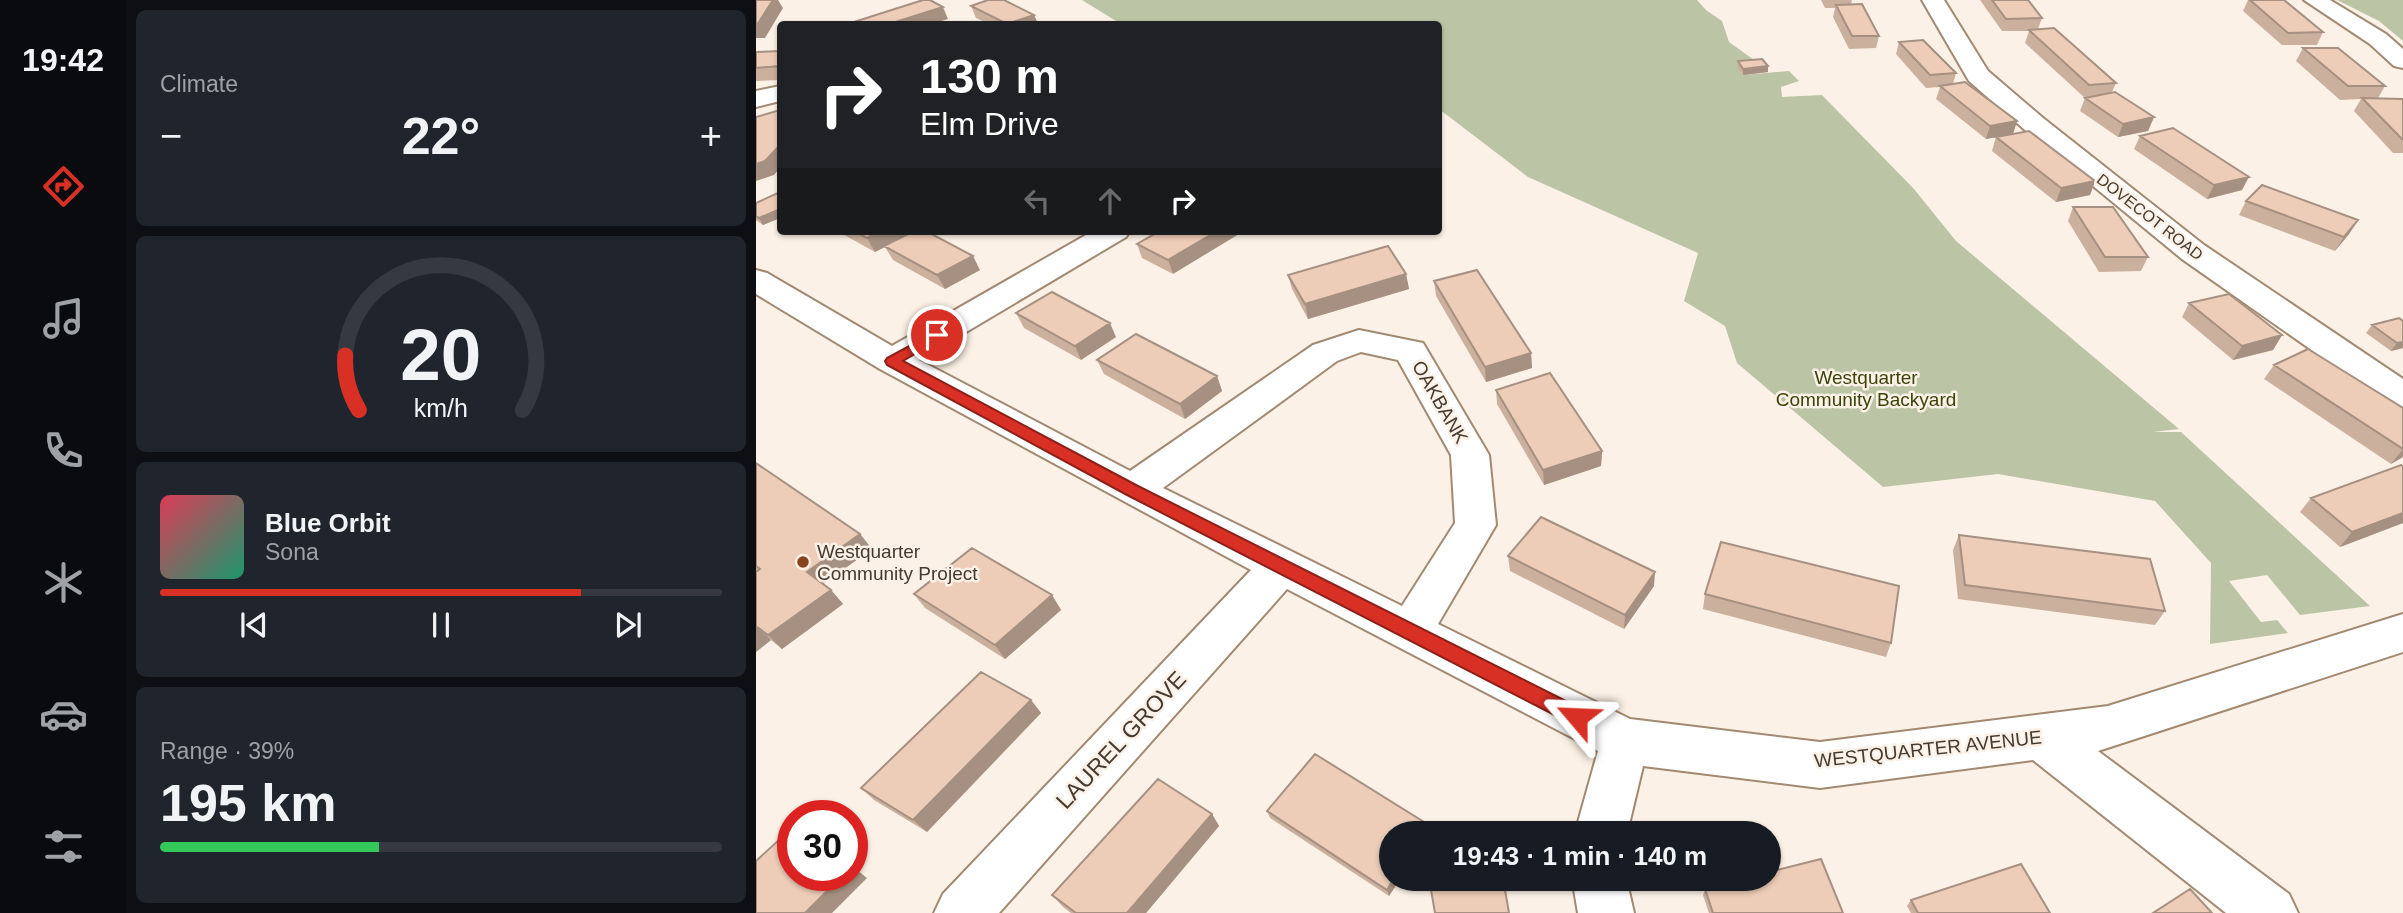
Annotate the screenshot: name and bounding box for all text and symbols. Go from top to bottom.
text: 19:42 [22,42,104,78]
icon: right [805,49,896,140]
text: 130 m [920,49,1059,103]
text: Climate [160,71,238,97]
text: Elm Drive [920,106,1059,142]
text: 22° [402,107,480,165]
text: − [160,115,182,157]
text: + [700,115,722,157]
icon: directions [39,162,88,211]
street label: DOVECOT ROAD [2094,170,2206,264]
icon: left [1018,182,1056,220]
icon: ahead [1091,182,1129,220]
icon: right [1164,182,1202,220]
icon: music [39,294,88,343]
pin [907,305,967,365]
text: 20 [401,314,481,395]
icon: arrive [918,316,956,354]
street label: OAKBANK [1408,357,1472,447]
park label: Westquarter Community Backyard [1776,367,1956,410]
text: km/h [414,393,468,421]
icon: phone [39,426,88,475]
text: Blue Orbit [265,508,391,538]
text: Sona [265,539,319,565]
place label: Westquarter Community Project [817,541,978,584]
marker: Westquarter Community Project [795,554,811,570]
icon: climate [39,558,88,607]
icon: previous [235,606,273,644]
icon: pause [422,606,460,644]
icon: next [609,606,647,644]
street label: LAUREL GROVE [1051,666,1191,814]
position arrow [1540,680,1614,754]
icon: car [39,690,88,739]
street label: WESTQUARTER AVENUE [1813,727,2043,771]
text: Range · 39% [160,738,294,764]
text: 195 km [160,774,336,832]
speed limit sign: 30 [777,800,868,891]
icon: filters [39,822,88,871]
text: 19:43 · 1 min · 140 m [1453,841,1707,871]

